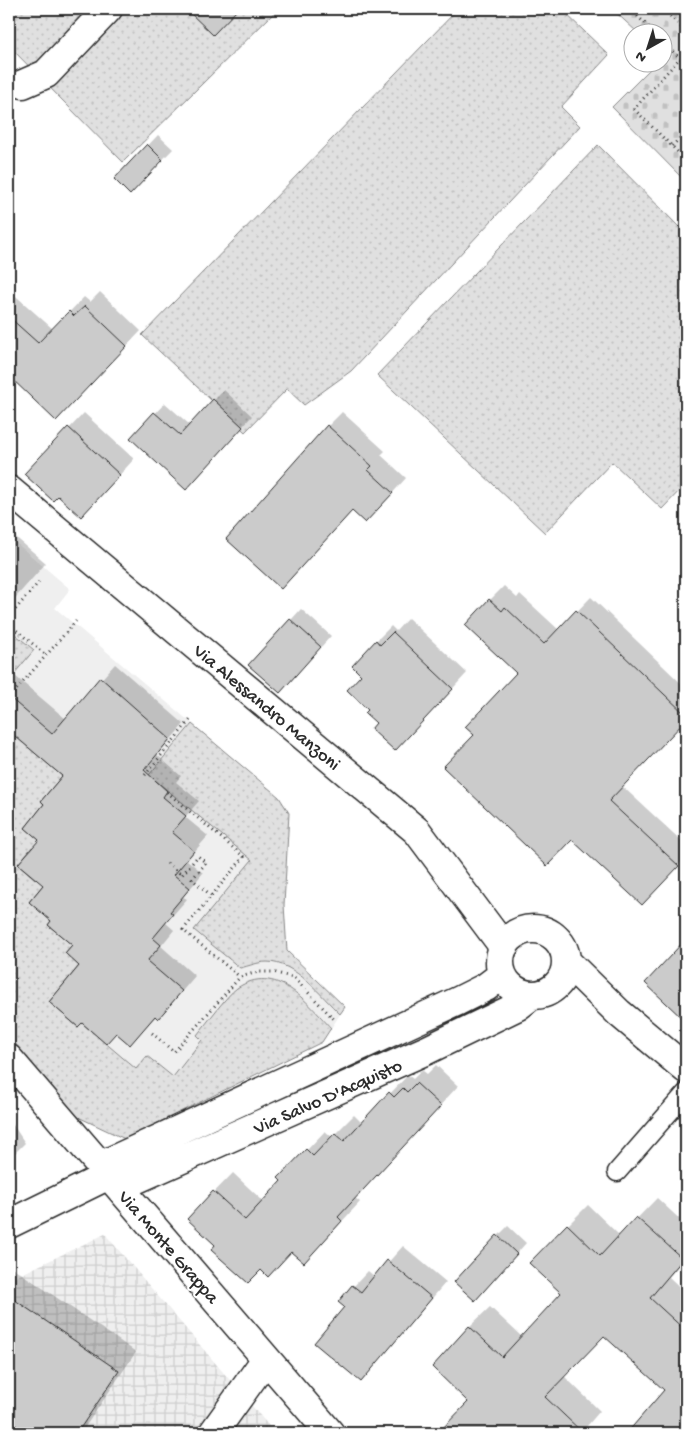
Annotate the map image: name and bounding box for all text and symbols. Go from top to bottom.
north arrow [622,22,672,72]
text: N [632,47,650,66]
street label: Via Alessandro Manzoni [187,640,344,777]
street label: Via Salvo D'Acquisto [250,1055,406,1142]
street label: Via Monte Grappa [111,1186,224,1311]

